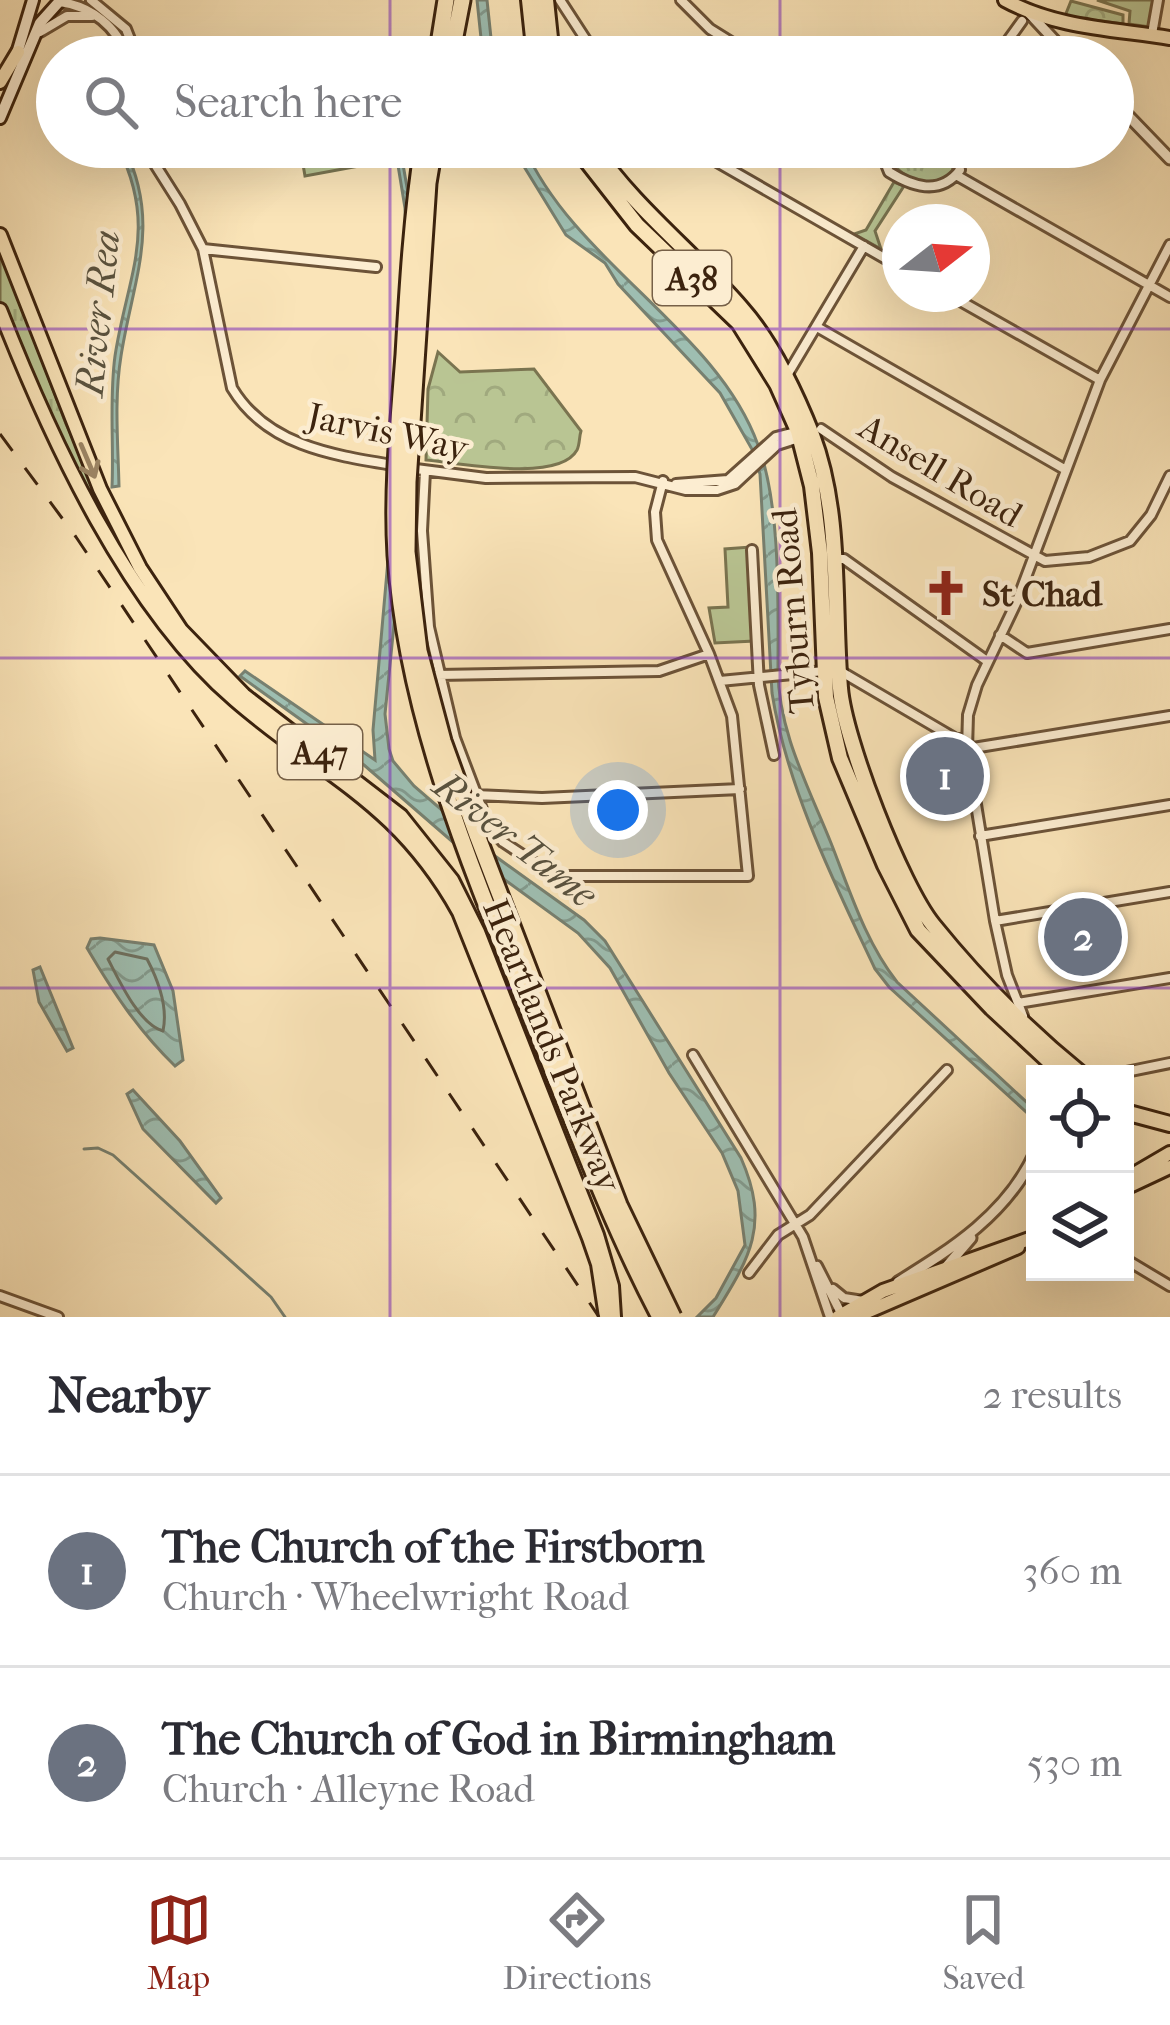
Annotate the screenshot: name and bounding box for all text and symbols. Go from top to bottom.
search box [36,36,1134,168]
icon: search [78,69,144,135]
text: Search here [174,76,402,129]
north arrow [882,204,990,312]
water label: River Rea [66,228,130,401]
road number: A38 [653,251,731,305]
street label: Jarvis Way [301,394,473,470]
street label: Ansell Road [850,405,1030,536]
one-way arrow [79,442,100,479]
street label: Tyburn Road [763,506,823,715]
church icon: St Chad [921,568,971,618]
place label: St Chad [982,573,1103,615]
road number: A47 [278,725,362,779]
pin: 1 [906,731,984,821]
water label: River Tame [423,760,607,918]
your location [588,780,648,840]
pin: 2 [1044,892,1122,982]
street label: Heartlands Parkway [474,893,631,1200]
map controls [1026,1065,1134,1281]
button: locate [1026,1065,1134,1173]
button: layers [1026,1173,1134,1281]
text: Nearby [48,1365,209,1425]
text: 2 results [983,1372,1122,1418]
text: The Church of the Firstborn [162,1521,705,1574]
text: 1 [80,1548,94,1594]
text: 360 m [1023,1548,1122,1594]
text: Church · Wheelwright Road [162,1574,629,1620]
text: The Church of God in Birmingham [162,1713,835,1766]
text: 2 [77,1740,97,1786]
text: 530 m [1027,1740,1122,1786]
text: Church · Alleyne Road [162,1766,535,1812]
tab: Map [146,1887,212,1998]
tab: Directions [503,1887,651,1998]
tab: Saved [943,1887,1024,1998]

